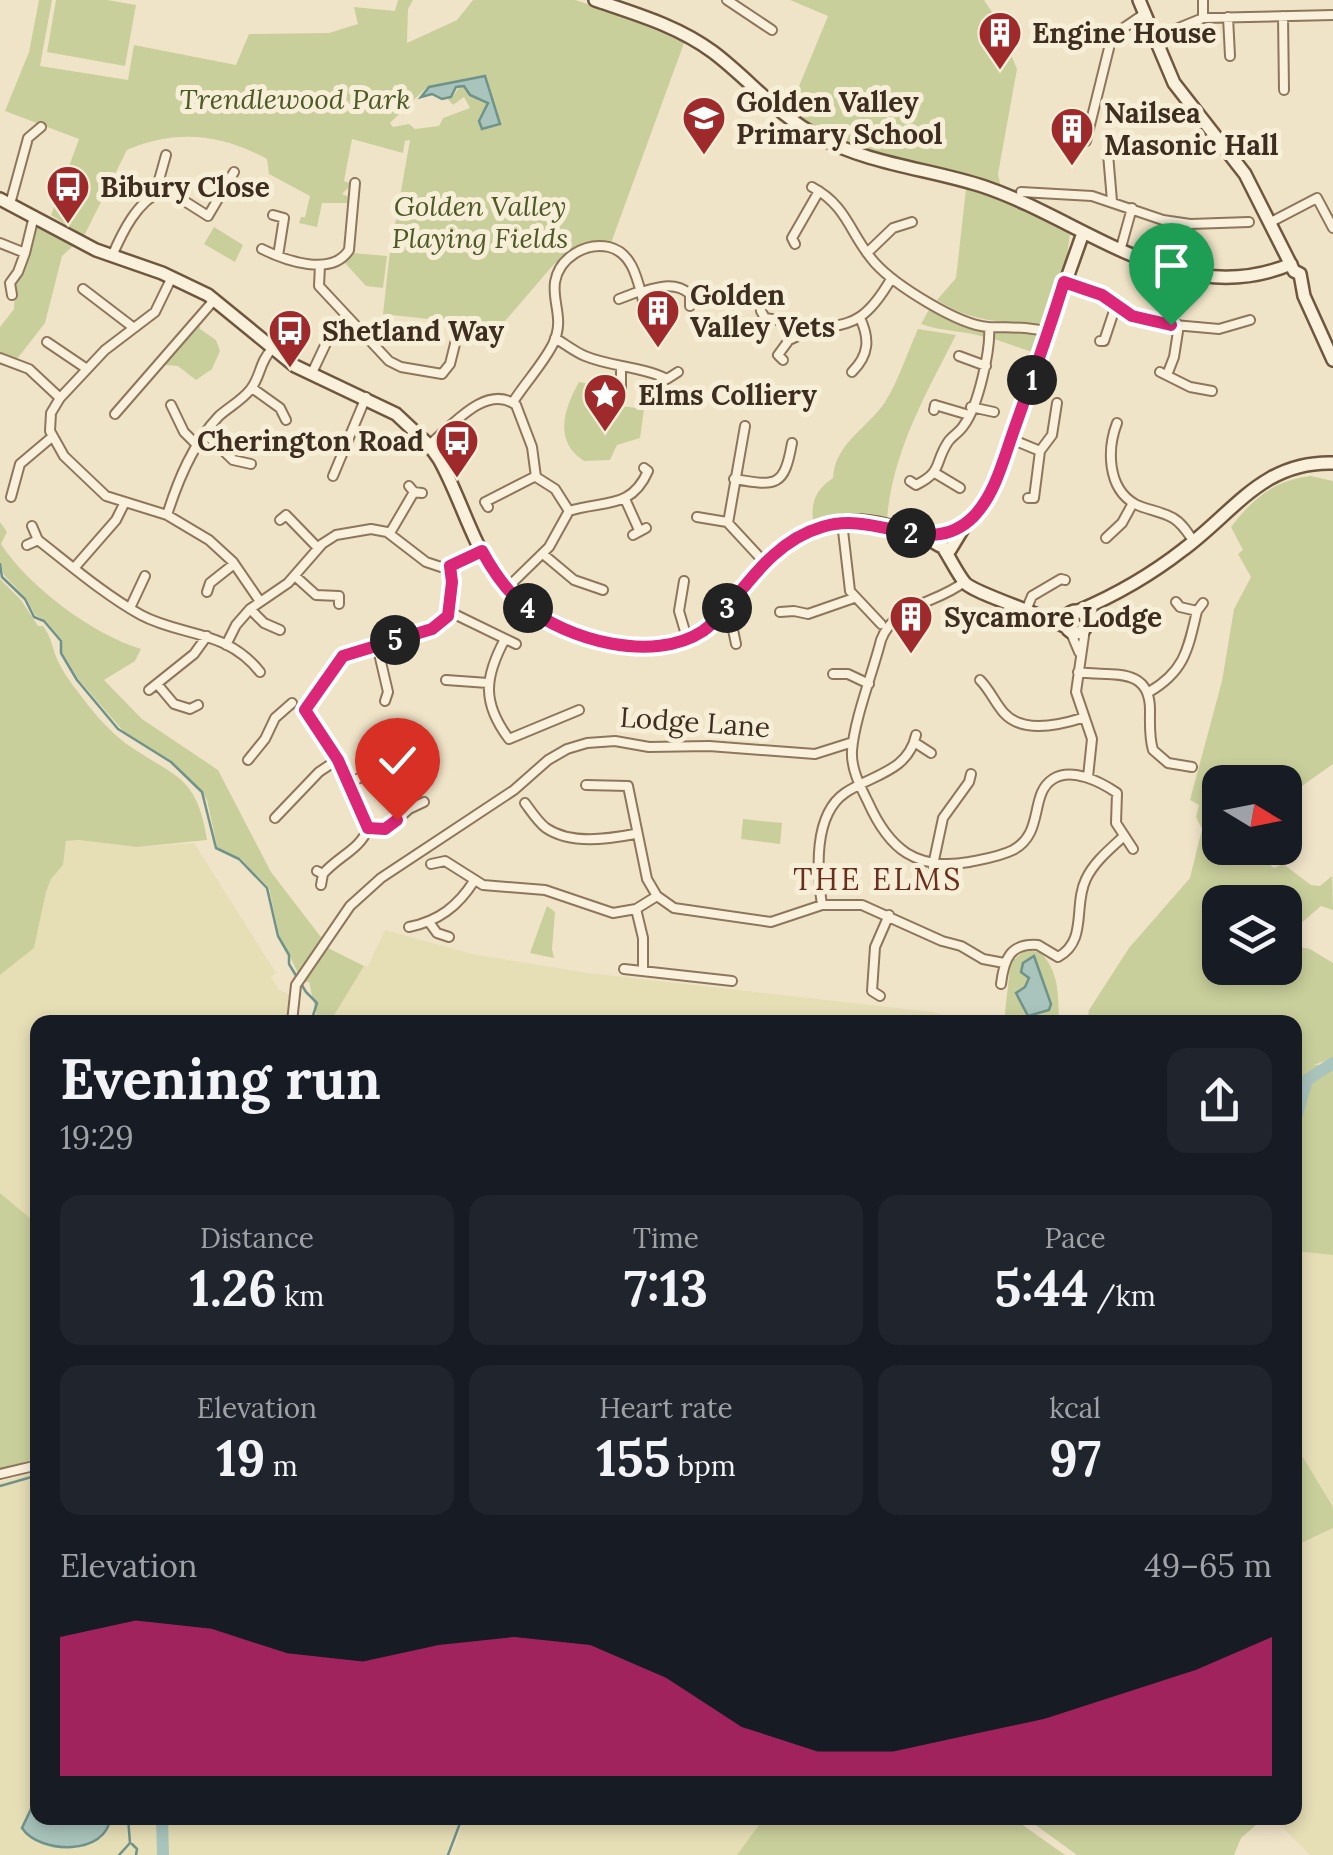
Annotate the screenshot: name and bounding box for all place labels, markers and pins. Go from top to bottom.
building icon: Engine House [977,10,1023,71]
place label: Engine House [1032,15,1216,51]
place label: Golden Valley Primary School [736,84,943,152]
school or university icon: Golden Valley Primary School [681,95,727,156]
place label: Nailsea Masonic Hall [1104,95,1279,163]
building icon: Nailsea Masonic Hall [1049,106,1095,167]
bus stop icon: Bibury Close [45,164,91,225]
place label: Bibury Close [100,169,270,205]
pin [1129,223,1214,326]
place label: Golden Valley Vets [690,277,835,345]
building icon: Golden Valley Vets [635,288,681,349]
bus stop icon: Shetland Way [267,308,313,369]
place label: Shetland Way [322,313,505,349]
pin: 1 [1007,355,1057,405]
place icon: Elms Colliery [582,372,628,433]
place label: Elms Colliery [638,377,817,413]
bus stop icon: Cherington Road [434,418,480,479]
place label: Cherington Road [197,423,424,459]
pin: 2 [886,508,936,558]
pin: 4 [503,583,553,633]
pin: 3 [702,583,752,633]
building icon: Sycamore Lodge [888,594,934,655]
place label: Sycamore Lodge [944,599,1162,635]
pin: 5 [370,615,420,665]
pin [355,718,440,821]

